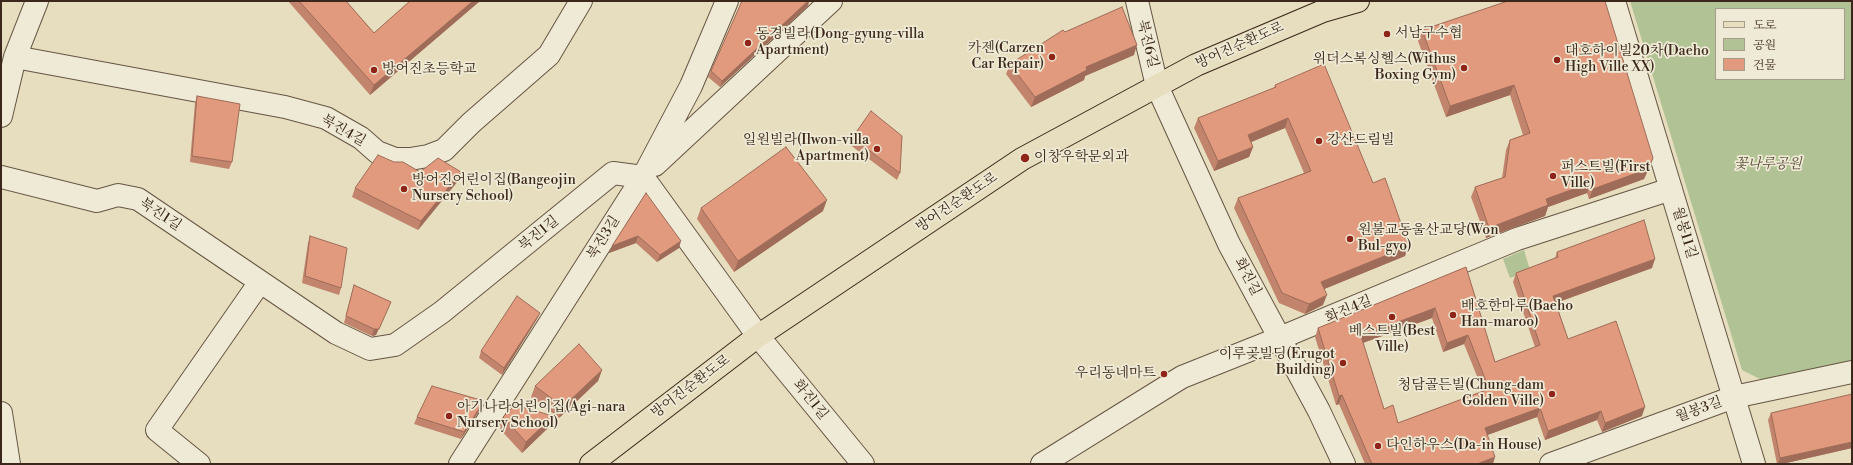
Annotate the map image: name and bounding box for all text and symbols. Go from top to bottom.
legend [1715,8,1845,80]
street label: 북진6길 [1133,18,1161,70]
text: 도로 [1753,18,1776,33]
street label: 방어진순환도로 [1193,19,1287,73]
place label: 서남구수협 [1395,26,1463,42]
place label: 동경빌라(Dong-gyung-villa Apartment) [756,27,924,60]
marker: 서남구수협 [1382,29,1392,39]
marker: 동경빌라(Dong-gyung-villa Apartment) [743,38,753,48]
text: 공원 [1753,38,1776,53]
place label: 카젠(Carzen Car Repair) [968,41,1044,74]
place label: 대호하이빌20차(Daeho High Ville XX) [1565,44,1709,76]
marker: 카젠(Carzen Car Repair) [1047,52,1057,62]
place label: 위더스복싱헬스(Withus Boxing Gym) [1313,52,1456,84]
marker: 대호하이빌20차(Daeho High Ville XX) [1552,55,1562,65]
text: 건물 [1753,58,1776,73]
place label: 방어진초등학교 [382,62,477,78]
marker: 위더스복싱헬스(Withus Boxing Gym) [1459,63,1469,73]
marker: 방어진초등학교 [369,65,379,75]
street label: 북진4길 [318,111,368,151]
place label: 일원빌라(Ilwon-villa Apartment) [743,133,869,166]
place label: 강산드림빌 [1327,133,1395,149]
marker: 강산드림빌 [1314,136,1324,146]
marker: 일원빌라(Ilwon-villa Apartment) [872,144,882,154]
place label: 이창우학문외과 [1034,150,1129,166]
marker: 이창우학문외과 [1019,152,1031,164]
park label: 꽃나루공원 [1734,157,1802,173]
place label: 퍼스트빌(First Ville) [1561,160,1650,192]
street label: 방어진순환도로 [913,170,1001,236]
marker: 퍼스트빌(First Ville) [1548,171,1558,181]
place label: 방어진어린이집(Bangeojin Nursery School) [412,173,576,206]
marker: 방어진어린이집(Bangeojin Nursery School) [399,184,409,194]
street label: 북진1길 [136,195,184,235]
street label: 월봉11길 [1668,205,1700,261]
street label: 북진1길 [516,213,562,255]
street label: 북진3길 [584,213,624,263]
place label: 원불교동울산교당(Won Bul-gyo) [1358,223,1498,256]
marker: 원불교동울산교당(Won Bul-gyo) [1345,234,1355,244]
street label: 화진길 [1230,255,1264,299]
street label: 화진4길 [1323,293,1375,327]
place label: 배호한마루(Baeho Han-maroo) [1461,299,1573,332]
marker: 배호한마루(Baeho Han-maroo) [1448,310,1458,320]
marker: 베스트빌(Best Ville) [1387,312,1397,322]
place label: 베스트빌(Best Ville) [1349,324,1435,356]
place label: 이루곶빌딩(Erugot Building) [1219,347,1335,380]
street label: 방어진순환도로 [648,352,734,422]
marker: 이루곶빌딩(Erugot Building) [1338,358,1348,368]
place label: 우리동네마트 [1075,366,1156,382]
marker: 우리동네마트 [1159,369,1169,379]
street label: 화진1길 [789,377,831,423]
place label: 청담골든빌(Chung-dam Golden Ville) [1398,378,1544,410]
marker: 청담골든빌(Chung-dam Golden Ville) [1547,389,1557,399]
street label: 월봉3길 [1673,394,1725,426]
place label: 아기나라어린이집(Agi-nara Nursery School) [457,400,625,432]
marker: 아기나라어린이집(Agi-nara Nursery School) [444,411,454,421]
place label: 다인하우스(Da-in House) [1386,438,1542,454]
marker: 다인하우스(Da-in House) [1373,441,1383,451]

